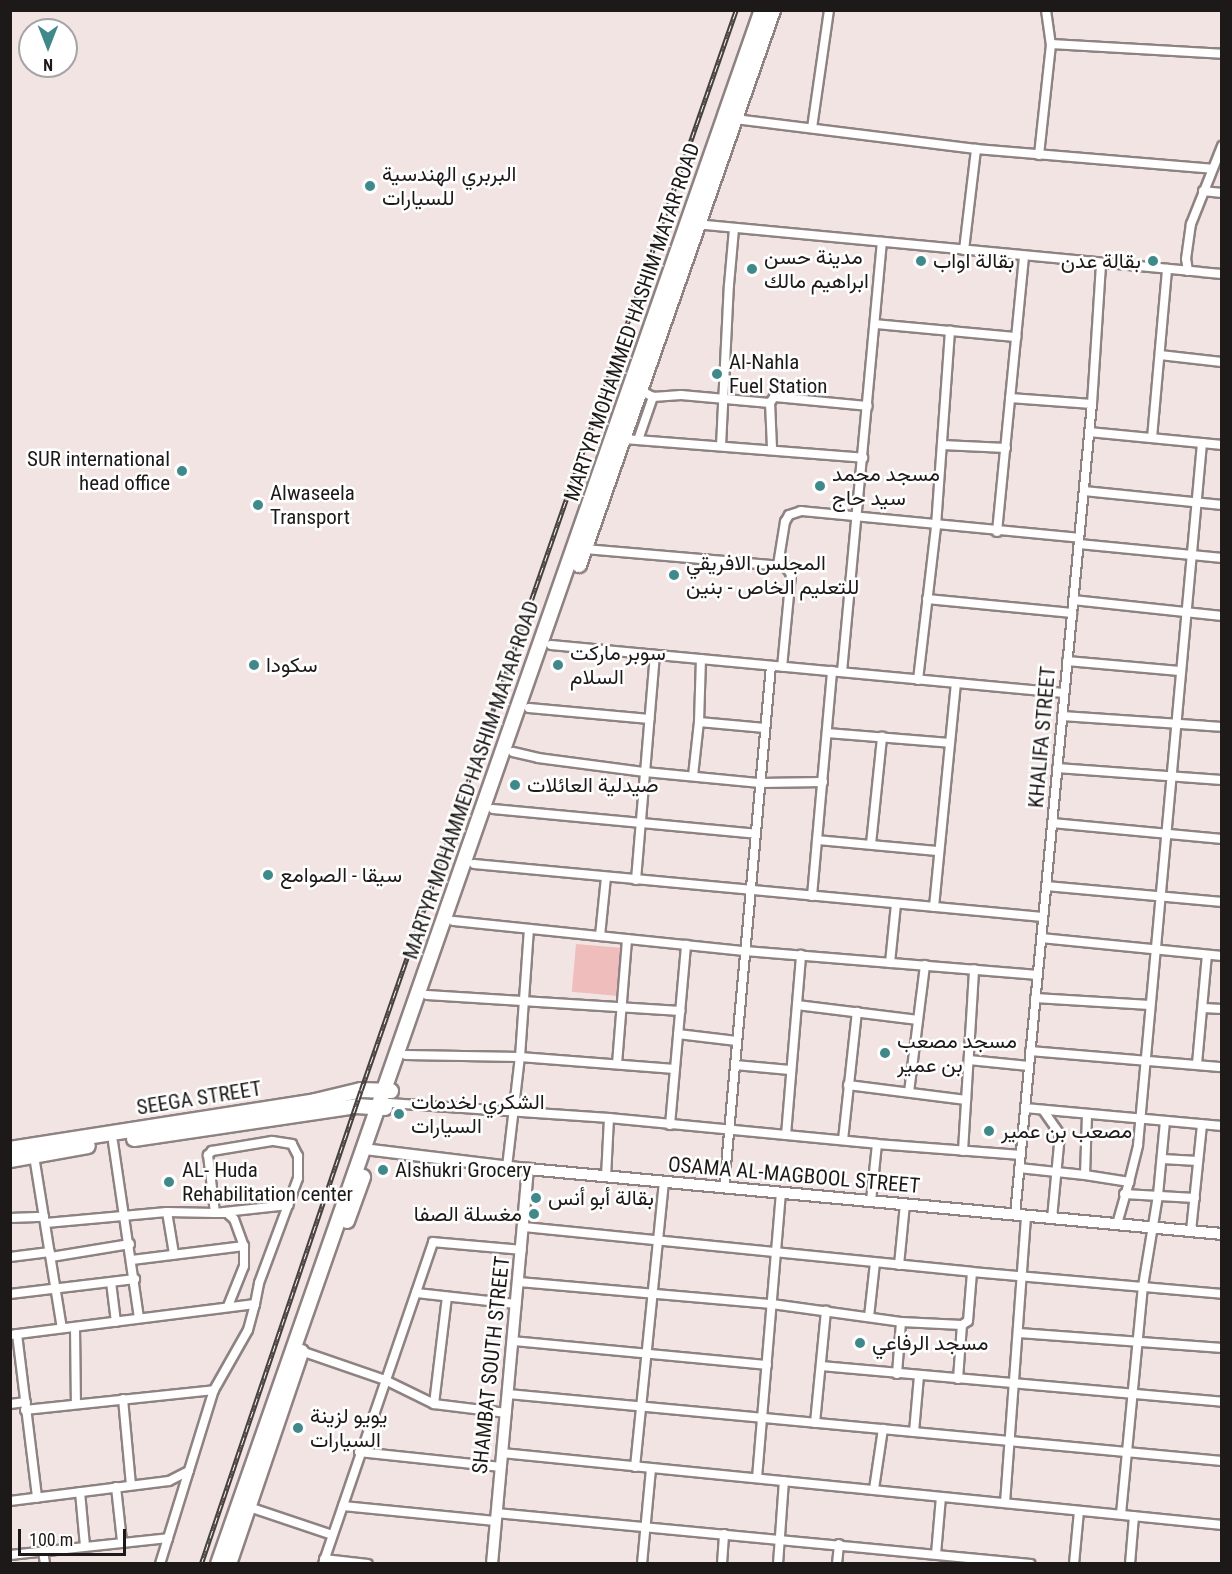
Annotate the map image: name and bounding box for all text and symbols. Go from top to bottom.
north arrow [18,18,78,78]
text: N [43,55,53,74]
street label: MARTYR MOHAMMED HASHIM MATAR ROAD [559,140,705,504]
place label: البربري الهندسية للسيارات [382,161,516,211]
marker: البربري الهندسية للسيارات [363,179,377,193]
place label: مدينة حسن ابراهيم مالك [764,244,869,294]
place label: بقالة اواب [933,248,1014,274]
place label: بقالة عدن [1061,248,1141,274]
marker: بقالة اواب [914,254,928,268]
marker: بقالة عدن [1146,254,1160,268]
marker: مدينة حسن ابراهيم مالك [745,262,759,276]
place label: Al-Nahla Fuel Station [729,349,827,399]
marker: Al-Nahla Fuel Station [710,367,724,381]
place label: SUR international head office [27,446,170,496]
place label: مسجد محمد سيد حاج [832,461,940,511]
marker: SUR international head office [175,464,189,478]
marker: مسجد محمد سيد حاج [813,479,827,493]
place label: Alwaseela Transport [270,480,355,530]
marker: Alwaseela Transport [251,498,265,512]
place label: المجلس الافريقي للتعليم الخاص - بنين [686,550,859,600]
marker: المجلس الافريقي للتعليم الخاص - بنين [667,568,681,582]
street label: MARTYR MOHAMMED HASHIM MATAR ROAD [398,598,544,962]
place label: سوبر ماركت السلام [570,640,666,690]
place label: سكودا [266,652,318,678]
marker: سكودا [247,658,261,672]
marker: سوبر ماركت السلام [551,658,565,672]
street label: KHALIFA STREET [1023,665,1061,809]
place label: صيدلية العائلات [527,772,659,798]
marker: صيدلية العائلات [508,778,522,792]
place label: سيقا - الصوامع [280,862,402,888]
marker: سيقا - الصوامع [261,868,275,882]
place label: مسجد مصعب بن عمير [897,1028,1017,1078]
marker: مسجد مصعب بن عمير [878,1046,892,1060]
street label: SEEGA STREET [135,1076,263,1120]
place label: الشكري لخدمات السيارات [411,1089,545,1139]
marker: الشكري لخدمات السيارات [392,1107,406,1121]
place label: مصعب بن عمير [1001,1118,1132,1144]
marker: مصعب بن عمير [982,1124,996,1138]
street label: OSAMA AL-MAGBOOL STREET [667,1151,921,1199]
place label: AL- Huda Rehabilitation center [182,1157,353,1207]
place label: Alshukri Grocery [395,1157,531,1183]
marker: Alshukri Grocery [376,1163,390,1177]
marker: AL- Huda Rehabilitation center [160,1173,178,1191]
place label: بقالة أبو أنس [548,1185,654,1211]
marker: بقالة أبو أنس [529,1191,543,1205]
place label: مغسلة الصفا [414,1201,522,1227]
marker: مغسلة الصفا [527,1207,541,1221]
street label: SHAMBAT SOUTH STREET [467,1255,515,1475]
place label: مسجد الرفاعي [872,1330,988,1356]
marker: مسجد الرفاعي [853,1336,867,1350]
place label: يويو لزينة السيارات [310,1403,388,1453]
marker: يويو لزينة السيارات [291,1421,305,1435]
scale bar [21,1517,129,1555]
text: 100 m [29,1529,73,1550]

